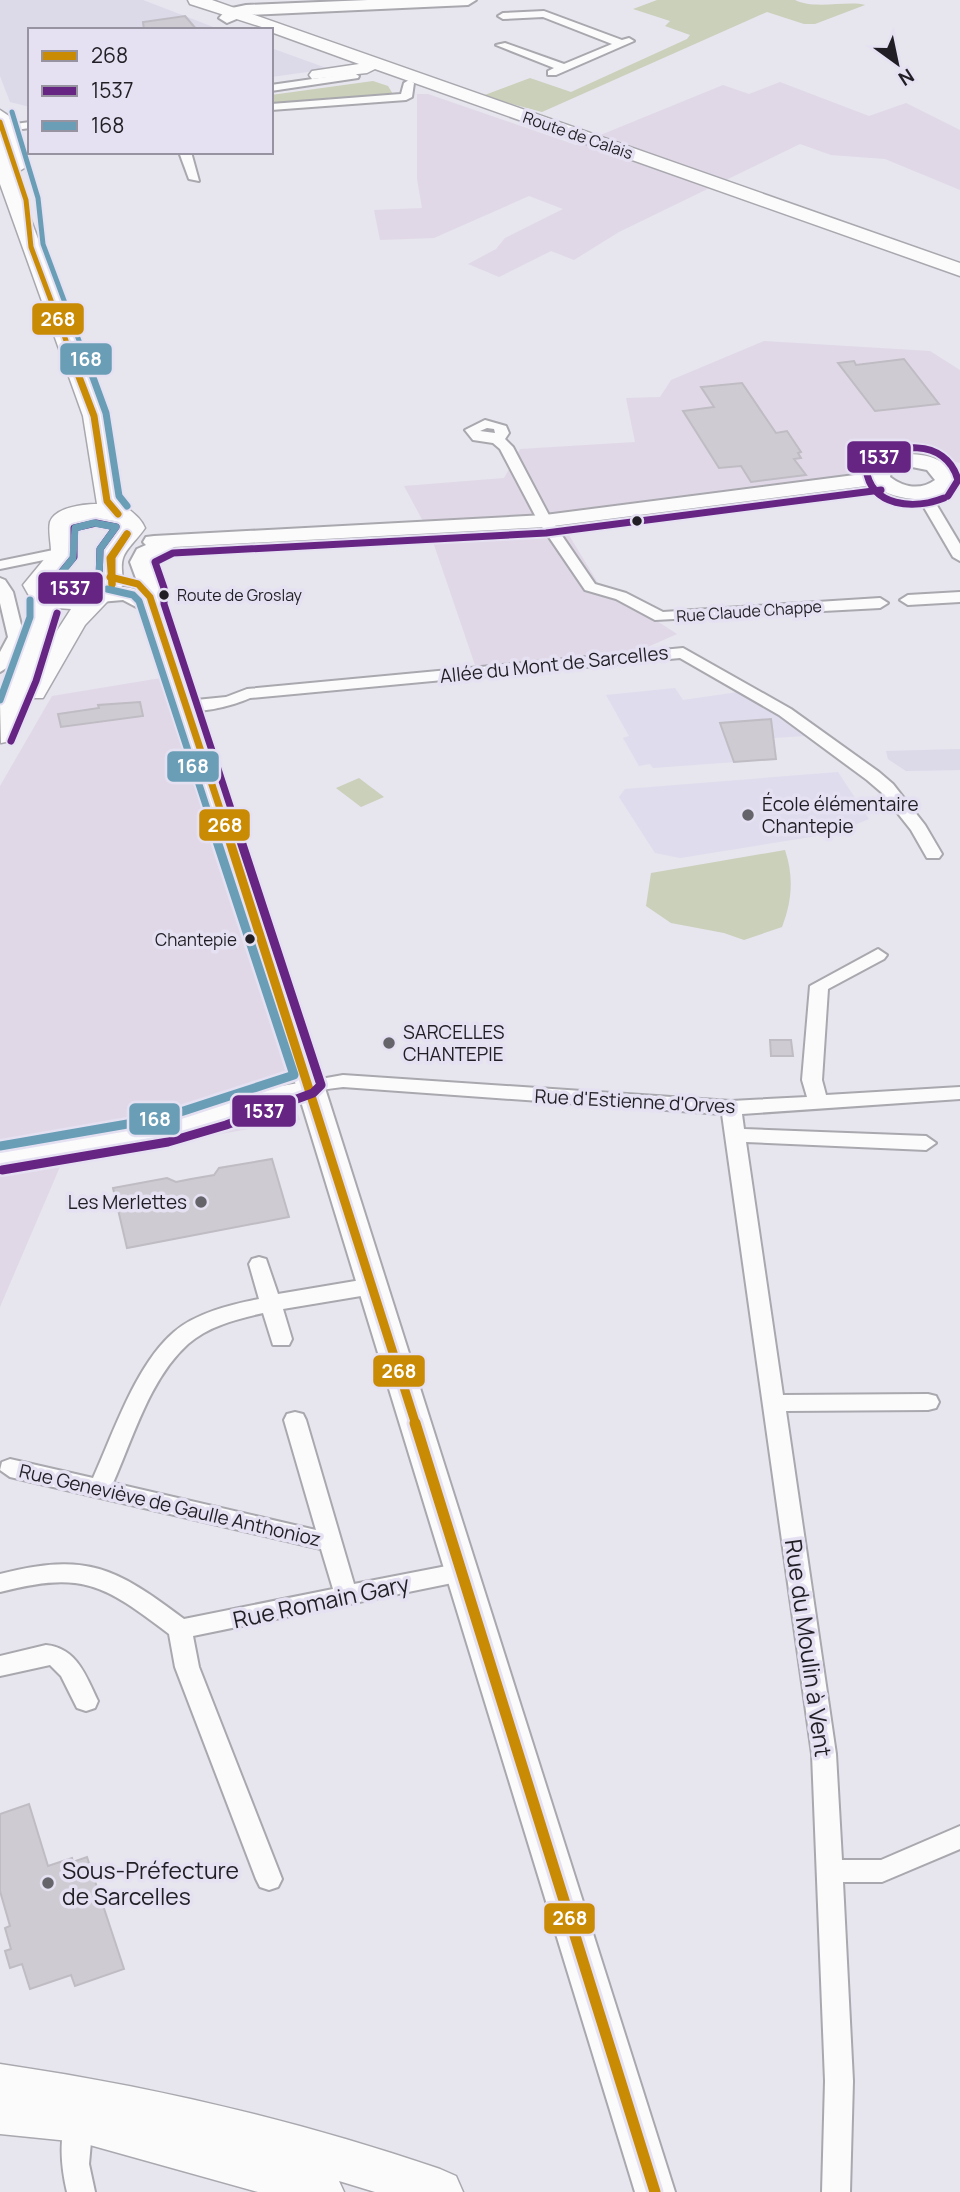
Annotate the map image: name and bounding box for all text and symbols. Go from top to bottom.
legend [28,28,273,154]
north arrow [862,28,932,98]
text: 268 [91,41,128,69]
text: N [893,63,919,92]
text: 1537 [91,76,133,104]
street label: Route de Calais [520,106,636,164]
text: 168 [91,111,124,139]
line badge: 268 [31,302,85,336]
text: 268 [41,306,75,332]
line badge: 168 [59,342,113,376]
text: 168 [70,346,102,372]
line badge: 1537 [846,440,912,474]
text: 1537 [859,444,899,470]
unlabelled marker [630,514,644,528]
line badge: 1537 [37,571,104,605]
text: 1537 [50,575,90,601]
place label: Route de Groslay [177,584,303,606]
marker: Route de Groslay [157,588,171,602]
street label: Rue Claude Chappe [675,595,823,627]
street label: Allée du Mont de Sarcelles [438,639,670,689]
line badge: 168 [166,750,220,783]
text: 168 [177,753,209,779]
place label: École élémentaire Chantepie [762,791,919,839]
marker: École élémentaire Chantepie [740,807,756,823]
line badge: 268 [198,808,251,842]
text: 268 [208,812,242,838]
place label: Chantepie [155,928,237,951]
marker: Chantepie [243,932,257,946]
place label: SARCELLES CHANTEPIE [403,1019,505,1067]
marker: SARCELLES CHANTEPIE [381,1035,397,1051]
street label: Rue d'Estienne d'Orves [534,1083,736,1119]
line badge: 1537 [231,1094,297,1128]
text: 1537 [244,1098,284,1124]
line badge: 168 [128,1102,181,1136]
text: 168 [139,1106,171,1132]
place label: Les Merlettes [68,1189,187,1215]
marker: Les Merlettes [193,1194,209,1210]
line badge: 268 [372,1354,426,1388]
text: 268 [382,1358,416,1384]
street label: Rue Geneviève de Gaulle Anthonioz [17,1458,323,1552]
street label: Rue du Moulin à Vent [778,1537,840,1759]
street label: Rue Romain Gary [230,1567,412,1635]
place label: Sous-Préfecture de Sarcelles [62,1854,239,1912]
marker: Sous-Préfecture de Sarcelles [40,1875,56,1891]
line badge: 268 [543,1902,596,1935]
text: 268 [553,1905,587,1931]

